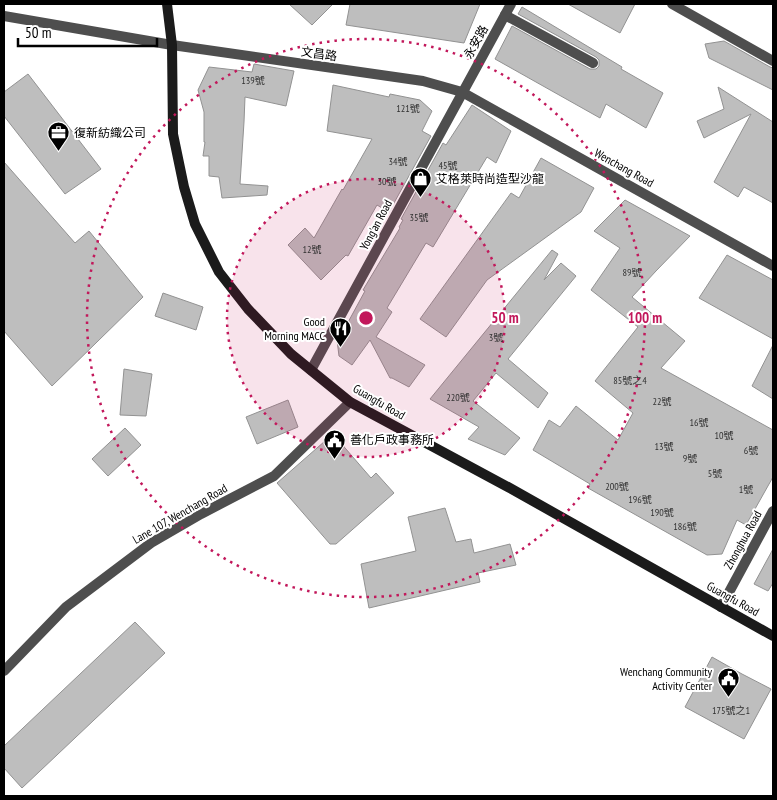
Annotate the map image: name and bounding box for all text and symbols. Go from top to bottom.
scale bar [18,15,156,47]
street label: 永安路 [460,22,491,61]
text: 50 m [25,23,51,42]
street label: 文昌路 [300,44,338,63]
house number: 139號 [241,74,265,87]
house number: 121號 [396,102,420,115]
office icon: 復新紡織公司 [46,121,70,152]
place label: 復新紡織公司 [74,125,146,140]
street label: Wenchang Road [592,145,657,190]
house number: 34號 [389,155,408,168]
house number: 45號 [439,159,458,172]
shop icon: 艾格萊時尚造型沙龍 [408,167,432,198]
place label: 艾格萊時尚造型沙龍 [436,171,544,186]
house number: 30號 [378,175,397,188]
street label: Yong'an Road [356,197,395,253]
house number: 35號 [410,211,429,224]
house number: 12號 [303,243,322,256]
house number: 89號 [623,266,642,279]
text: 50 m [491,308,519,327]
text: 100 m [628,308,662,327]
centre of rings [357,309,375,327]
place label: Good Morning MACC [264,314,326,343]
restaurant icon: Good Morning MACC [329,317,353,348]
house number: 3號 [489,331,503,344]
house number: 85號之4 [613,374,647,387]
street label: Guangfu Road [351,381,408,422]
house number: 220號 [446,391,470,404]
house number: 22號 [653,395,672,408]
house number: 16號 [690,416,709,429]
public building icon: 善化戶政事務所 [322,428,346,459]
house number: 10號 [715,429,734,442]
place label: 善化戶政事務所 [350,432,434,447]
house number: 13號 [655,440,674,453]
house number: 6號 [744,444,758,457]
house number: 9號 [683,452,697,465]
house number: 5號 [708,467,722,480]
street label: Lane 107, Wenchang Road [130,480,230,547]
house number: 200號 [605,480,629,493]
house number: 1號 [739,483,753,496]
house number: 196號 [628,493,652,506]
house number: 190號 [650,506,674,519]
street label: Zhonghua Road [720,508,765,572]
house number: 186號 [673,520,697,533]
street label: Guangfu Road [704,578,762,619]
place label: Wenchang Community Activity Center [620,664,713,693]
public building icon: Wenchang Community Activity Center [716,667,740,698]
house number: 175號之1 [712,704,750,717]

